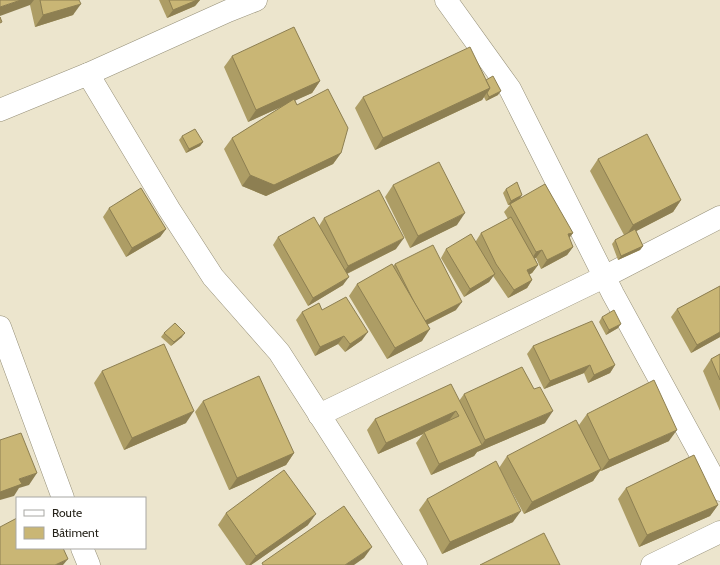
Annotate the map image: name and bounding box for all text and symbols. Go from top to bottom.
legend [16,497,146,549]
text: Route [52,505,82,520]
text: Bâtiment [52,525,99,540]

